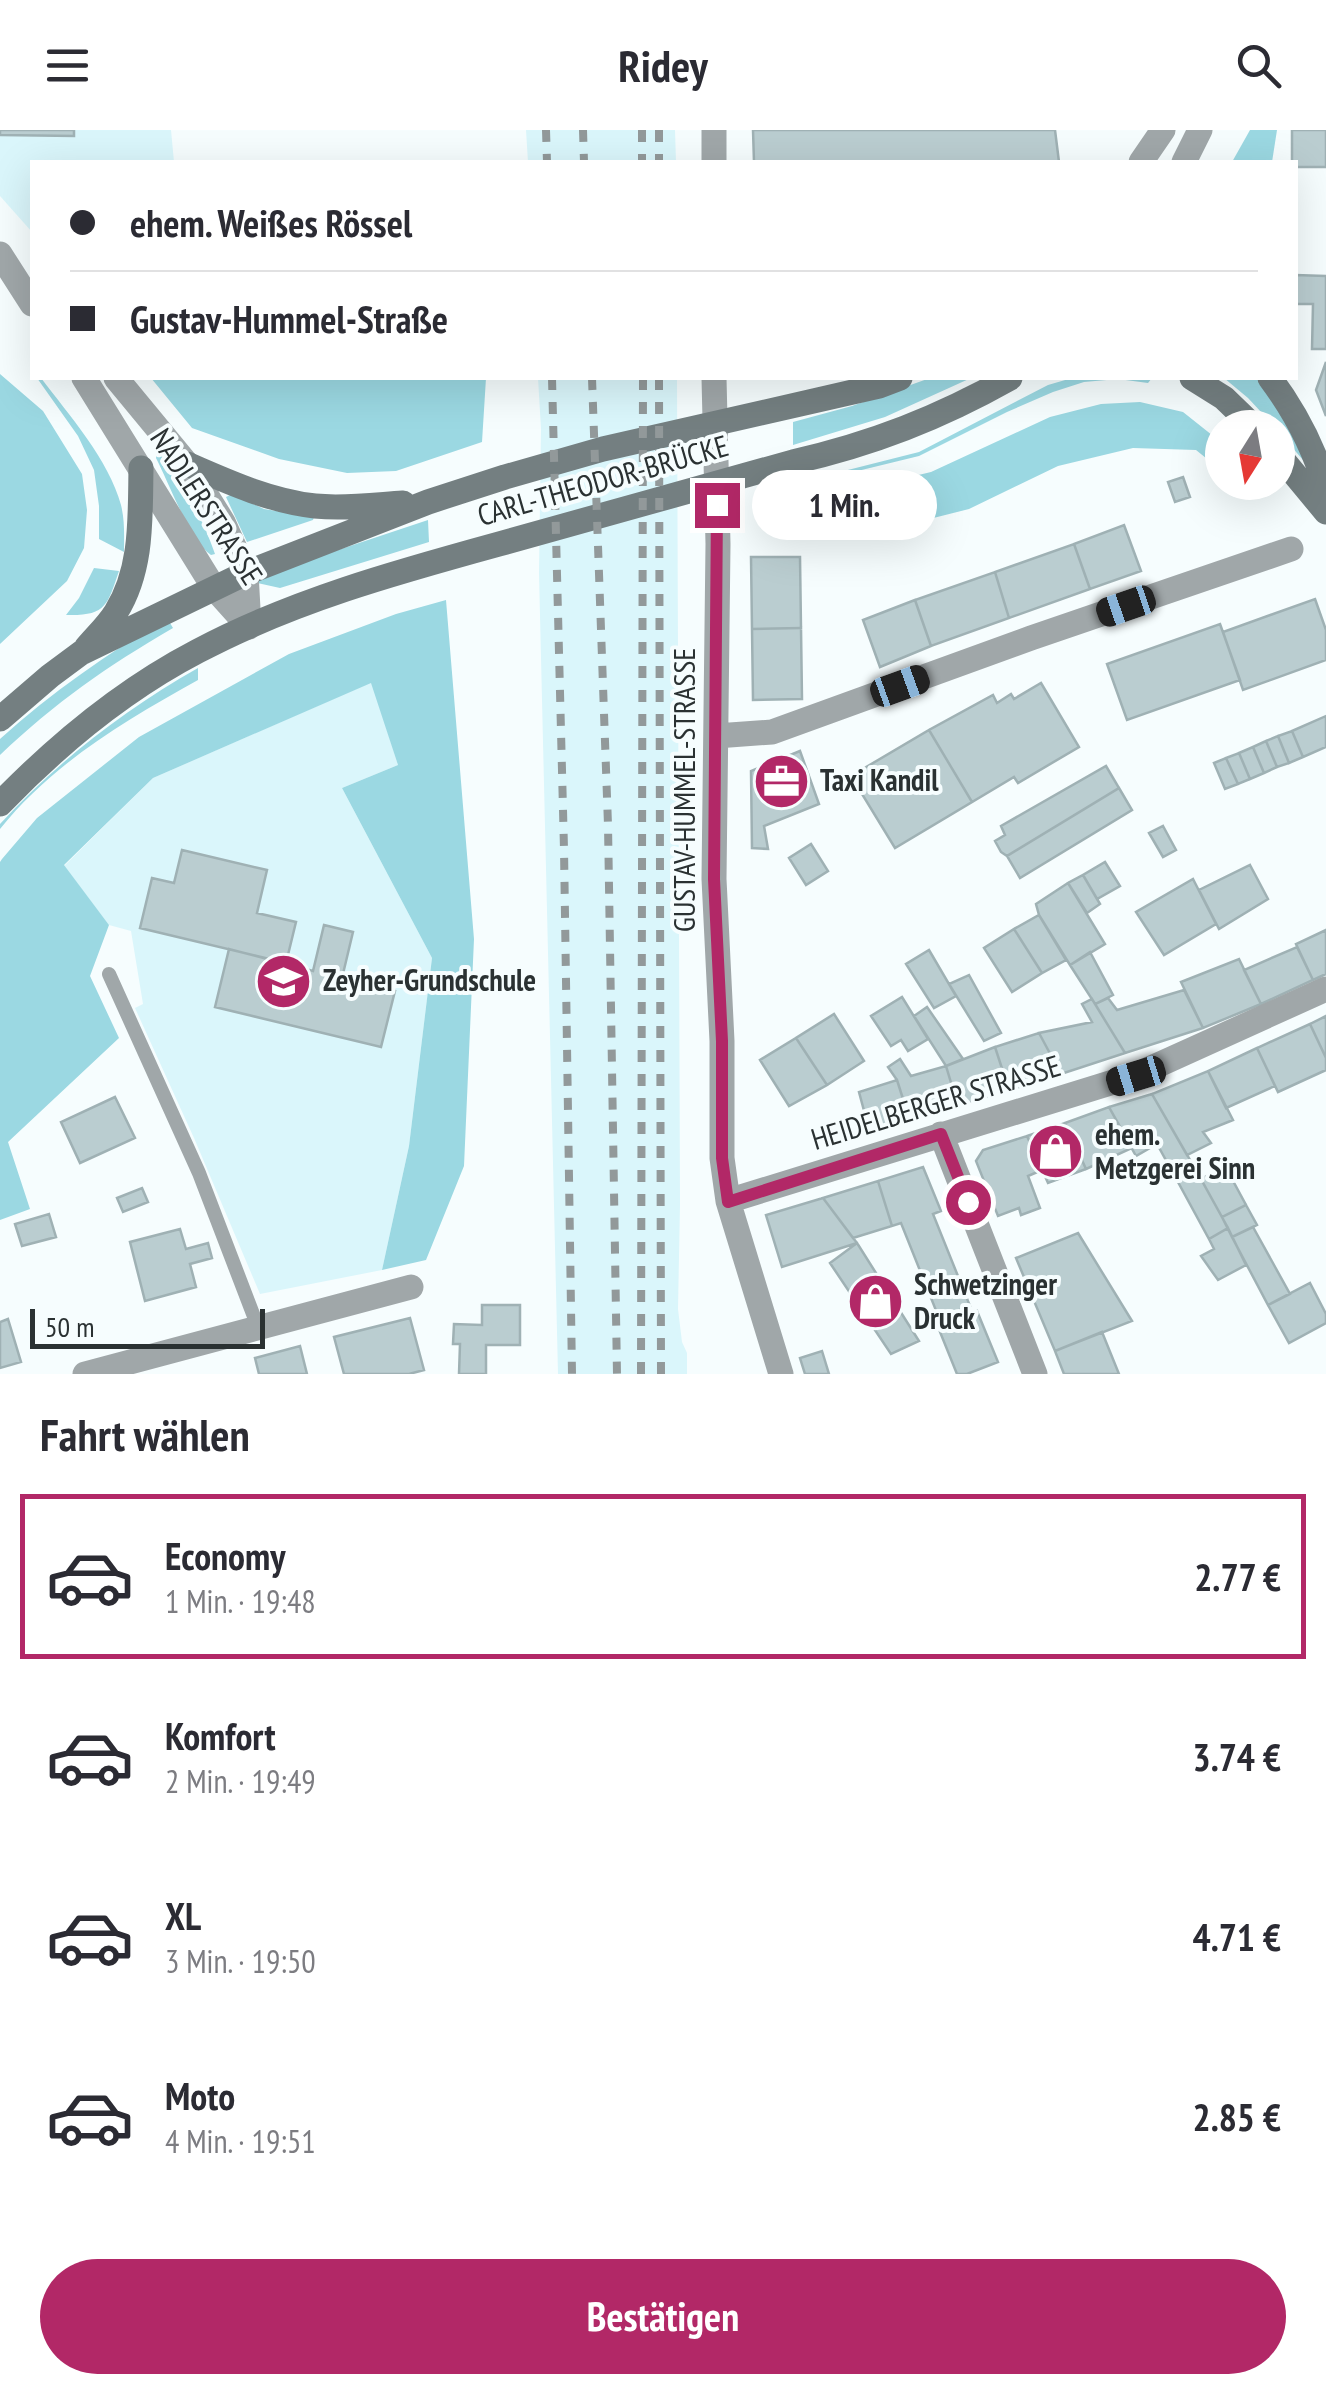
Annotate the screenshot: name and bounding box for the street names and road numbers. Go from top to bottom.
street label: NADLERSTRASSE [142,421,272,592]
street label: CARL-THEODOR-BRÜCKE [473,425,733,534]
street label: GUSTAV-HUMMEL-STRASSE [664,648,703,932]
street label: HEIDELBERGER STRASSE [806,1045,1065,1158]

